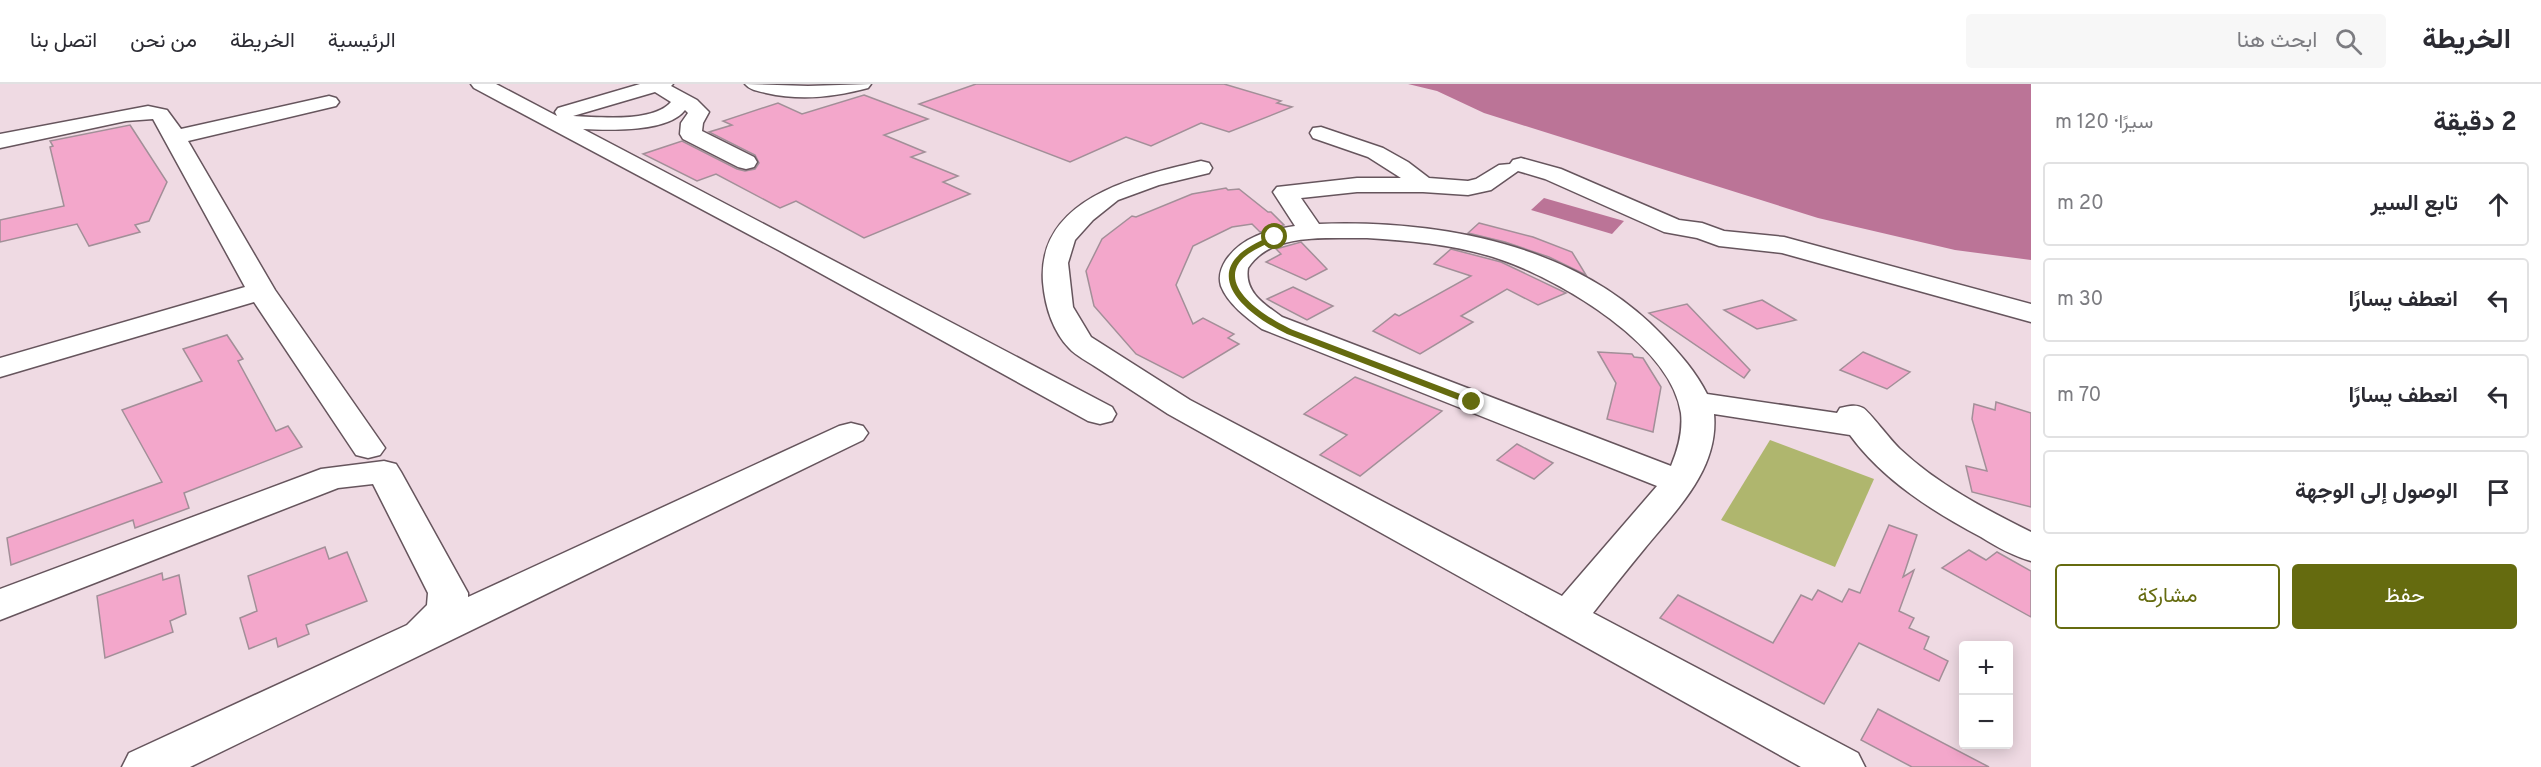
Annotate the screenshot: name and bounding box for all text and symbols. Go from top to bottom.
search box [1966,14,2386,68]
text: الخريطة [2422,23,2511,59]
icon: search [2332,25,2365,58]
text: اتصل بنا [30,28,97,55]
text: من نحن [130,28,197,55]
text: الخريطة [230,28,295,55]
text: الرئيسية [328,28,396,55]
text: ابحث هنا [2237,28,2317,55]
text: 2 دقيقة [2433,107,2517,140]
text: سيرًا · 120 m [2055,110,2153,136]
icon: ahead [2482,188,2515,221]
text: 20 m [2057,191,2104,217]
text: تابع السير [2370,191,2458,218]
route start [1261,223,1287,249]
icon: left [2482,284,2515,317]
text: 30 m [2057,287,2103,313]
text: انعطف يسارًا [2348,287,2458,314]
icon: left [2482,380,2515,413]
text: 70 m [2057,383,2101,409]
text: انعطف يسارًا [2348,383,2458,410]
route end [1458,388,1484,414]
icon: arrive [2482,476,2515,509]
text: الوصول إلى الوجهة [2295,479,2458,506]
button: مشاركة [2055,564,2280,629]
button: حفظ [2292,564,2517,629]
map controls [1959,641,2013,749]
button: + [1959,641,2013,695]
button: − [1959,695,2013,749]

